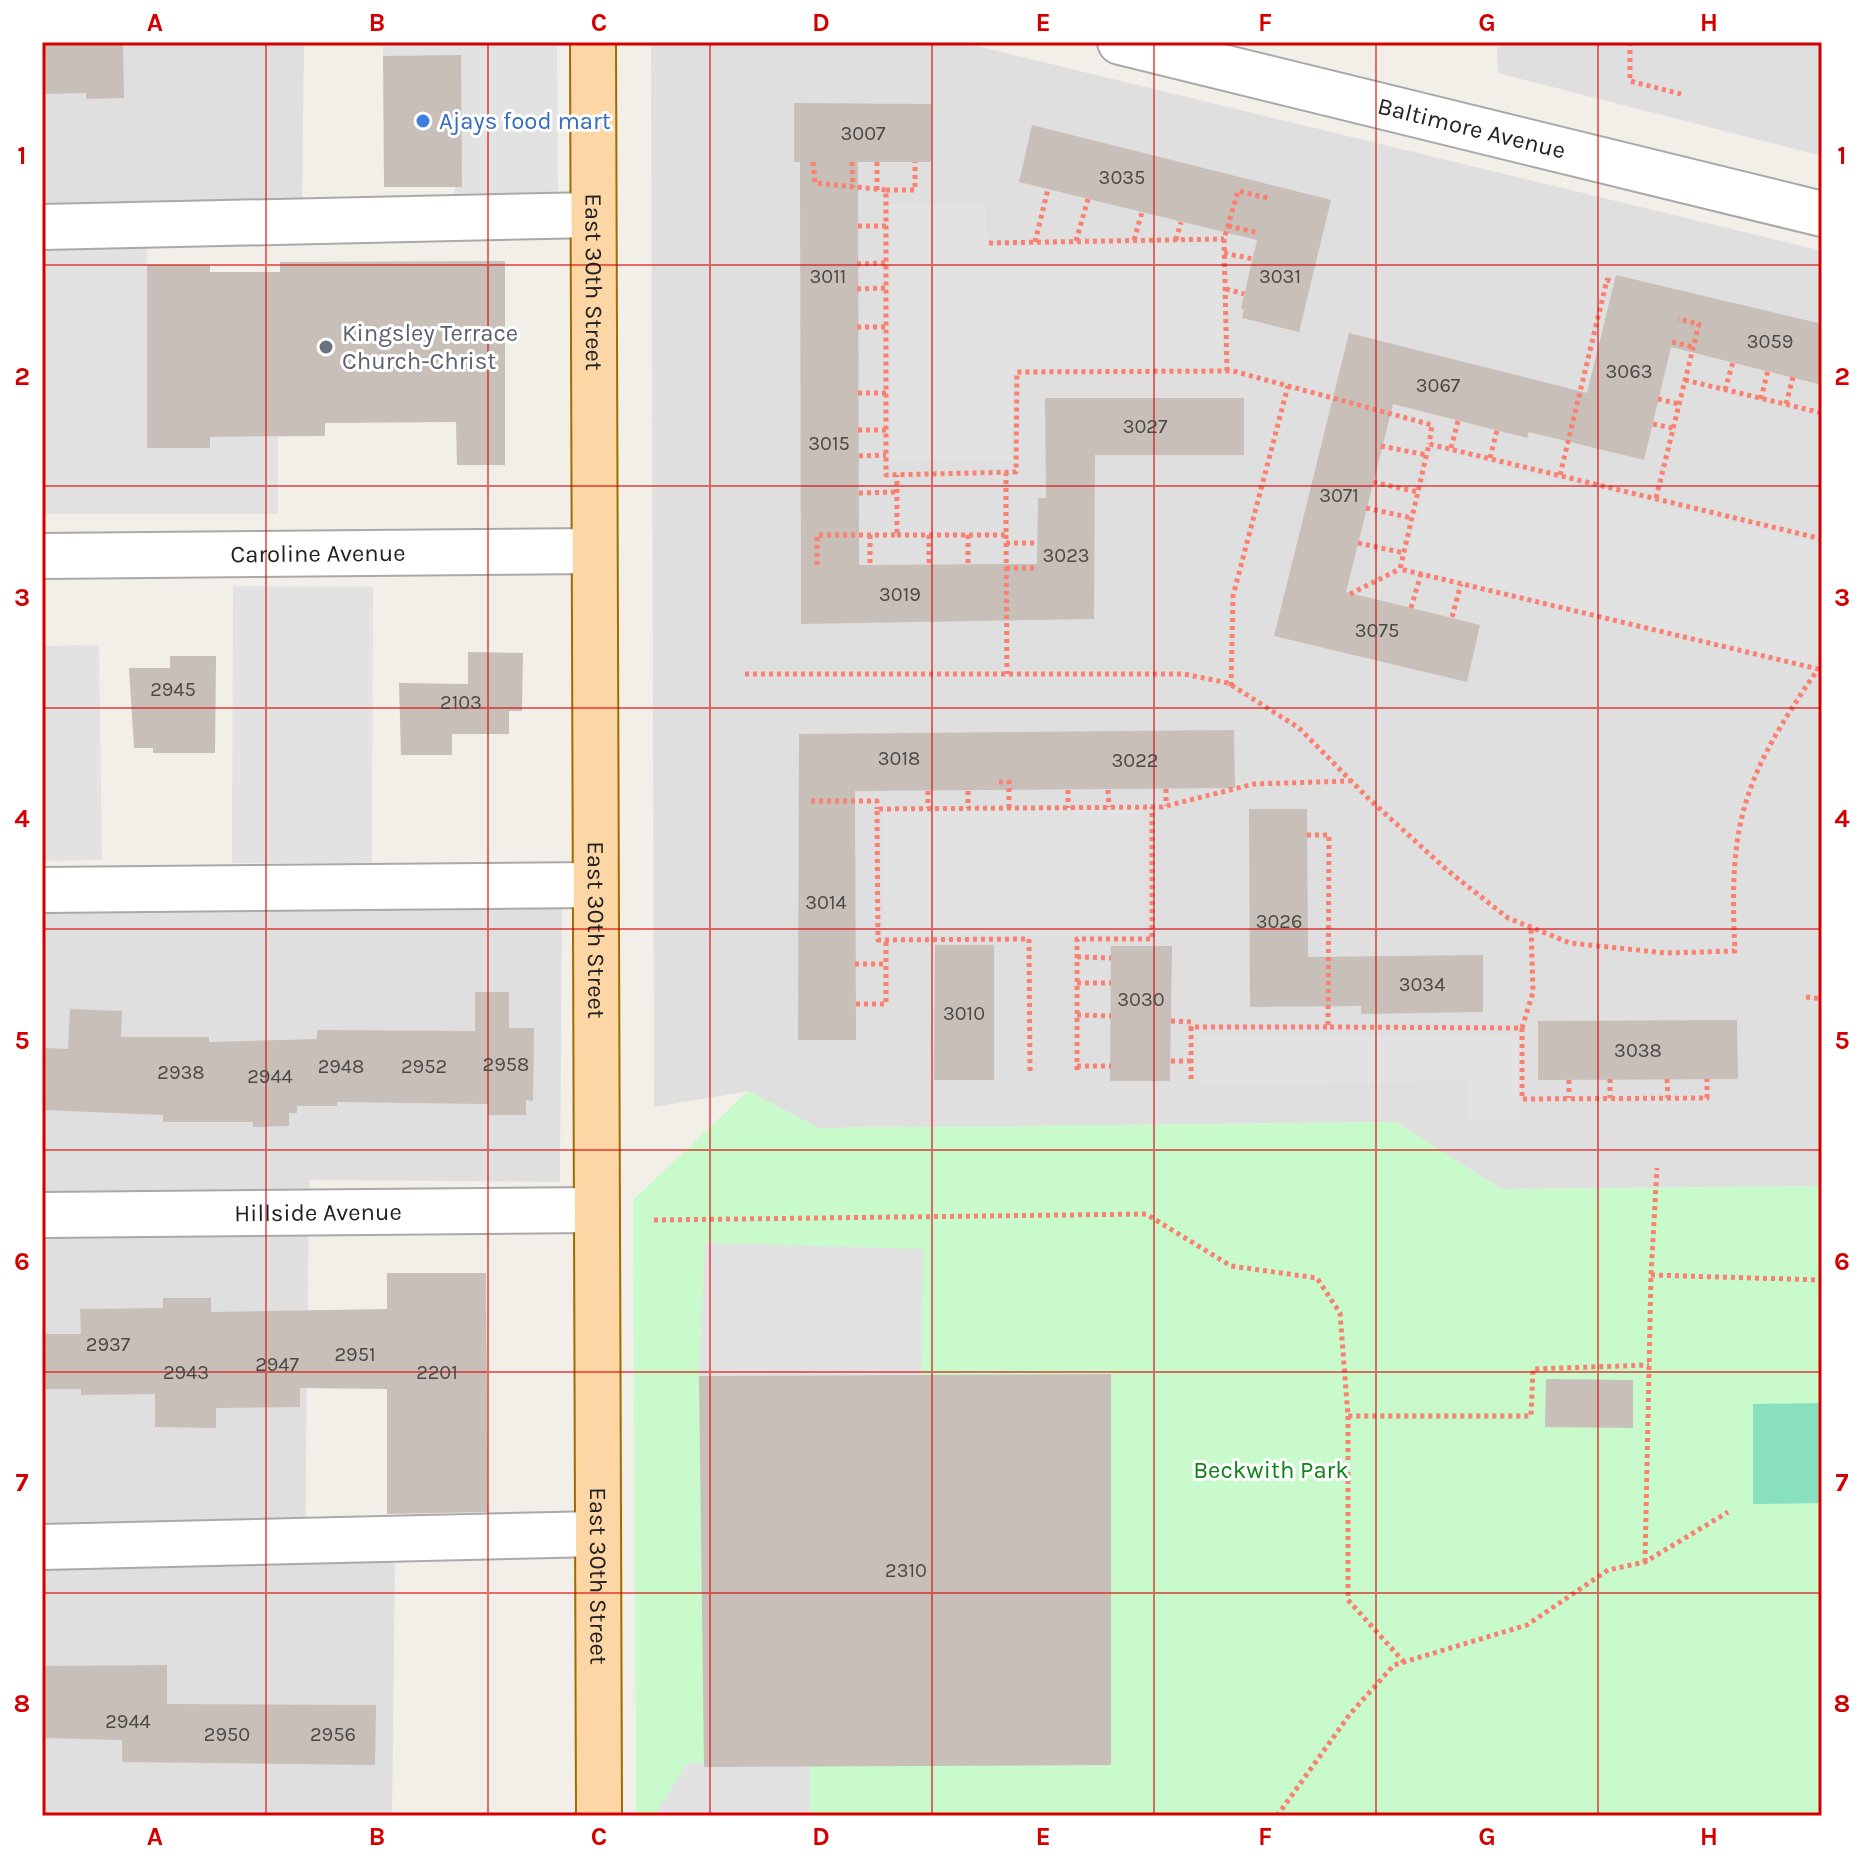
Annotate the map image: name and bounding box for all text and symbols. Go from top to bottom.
text: A [147,7,163,38]
text: B [369,7,385,38]
text: C [591,7,607,38]
text: D [812,7,830,38]
text: E [1035,7,1051,38]
text: F [1258,7,1272,38]
text: G [1478,7,1496,38]
text: H [1700,7,1718,38]
street label: Baltimore Avenue [1375,92,1568,165]
place label: Ajays food mart [439,107,611,135]
marker: Ajays food mart [414,112,432,130]
house number: 3007 [841,122,886,145]
text: 1 [17,140,27,171]
text: 1 [1837,140,1847,171]
house number: 3035 [1099,166,1145,189]
street label: East 30th Street [580,193,608,371]
house number: 3011 [810,265,846,288]
house number: 3031 [1259,265,1301,288]
place label: Kingsley Terrace Church-Christ [342,319,518,375]
house number: 3059 [1747,330,1793,353]
marker: Kingsley Terrace Church-Christ [317,338,335,356]
house number: 3063 [1606,360,1652,383]
text: 2 [14,361,30,392]
text: 2 [1834,361,1850,392]
house number: 3067 [1416,374,1461,397]
house number: 3027 [1123,415,1168,438]
house number: 3015 [808,432,850,455]
house number: 3071 [1319,484,1359,507]
street label: Caroline Avenue [230,539,406,568]
house number: 3023 [1042,544,1090,567]
text: 3 [14,582,30,613]
text: 3 [1834,582,1850,613]
house number: 3019 [879,583,921,606]
house number: 3075 [1355,619,1399,642]
house number: 2945 [150,678,196,701]
house number: 2103 [440,691,482,714]
house number: 3018 [878,747,920,770]
house number: 3022 [1112,749,1158,772]
text: 4 [14,803,30,834]
text: 4 [1834,803,1850,834]
street label: East 30th Street [582,841,610,1019]
house number: 3014 [805,891,847,914]
house number: 3026 [1256,910,1302,933]
house number: 3034 [1399,973,1445,996]
house number: 3030 [1117,988,1165,1011]
house number: 3010 [943,1002,985,1025]
text: 5 [14,1025,30,1056]
text: 5 [1834,1025,1850,1056]
house number: 3038 [1614,1039,1662,1062]
house number: 2958 [483,1053,529,1076]
house number: 2948 [318,1055,364,1078]
house number: 2952 [401,1055,447,1078]
house number: 2938 [157,1061,205,1084]
house number: 2944 [247,1065,293,1088]
street label: Hillside Avenue [234,1198,402,1227]
text: 6 [14,1246,30,1277]
text: 6 [1834,1246,1850,1277]
house number: 2937 [86,1333,131,1356]
house number: 2951 [334,1343,376,1366]
house number: 2947 [255,1353,299,1376]
house number: 2943 [163,1361,209,1384]
house number: 2201 [416,1361,458,1384]
park label: Beckwith Park [1193,1456,1349,1484]
text: 7 [16,1467,29,1498]
text: 7 [1836,1467,1849,1498]
street label: East 30th Street [584,1487,612,1665]
house number: 2310 [885,1559,927,1582]
text: 8 [14,1688,30,1719]
text: 8 [1834,1688,1850,1719]
house number: 2944 [105,1710,151,1733]
house number: 2950 [204,1723,250,1746]
house number: 2956 [310,1723,356,1746]
text: A [147,1821,163,1852]
text: B [369,1821,385,1852]
text: C [591,1821,607,1852]
text: D [812,1821,830,1852]
text: E [1035,1821,1051,1852]
text: F [1258,1821,1272,1852]
text: G [1478,1821,1496,1852]
text: H [1700,1821,1718,1852]

